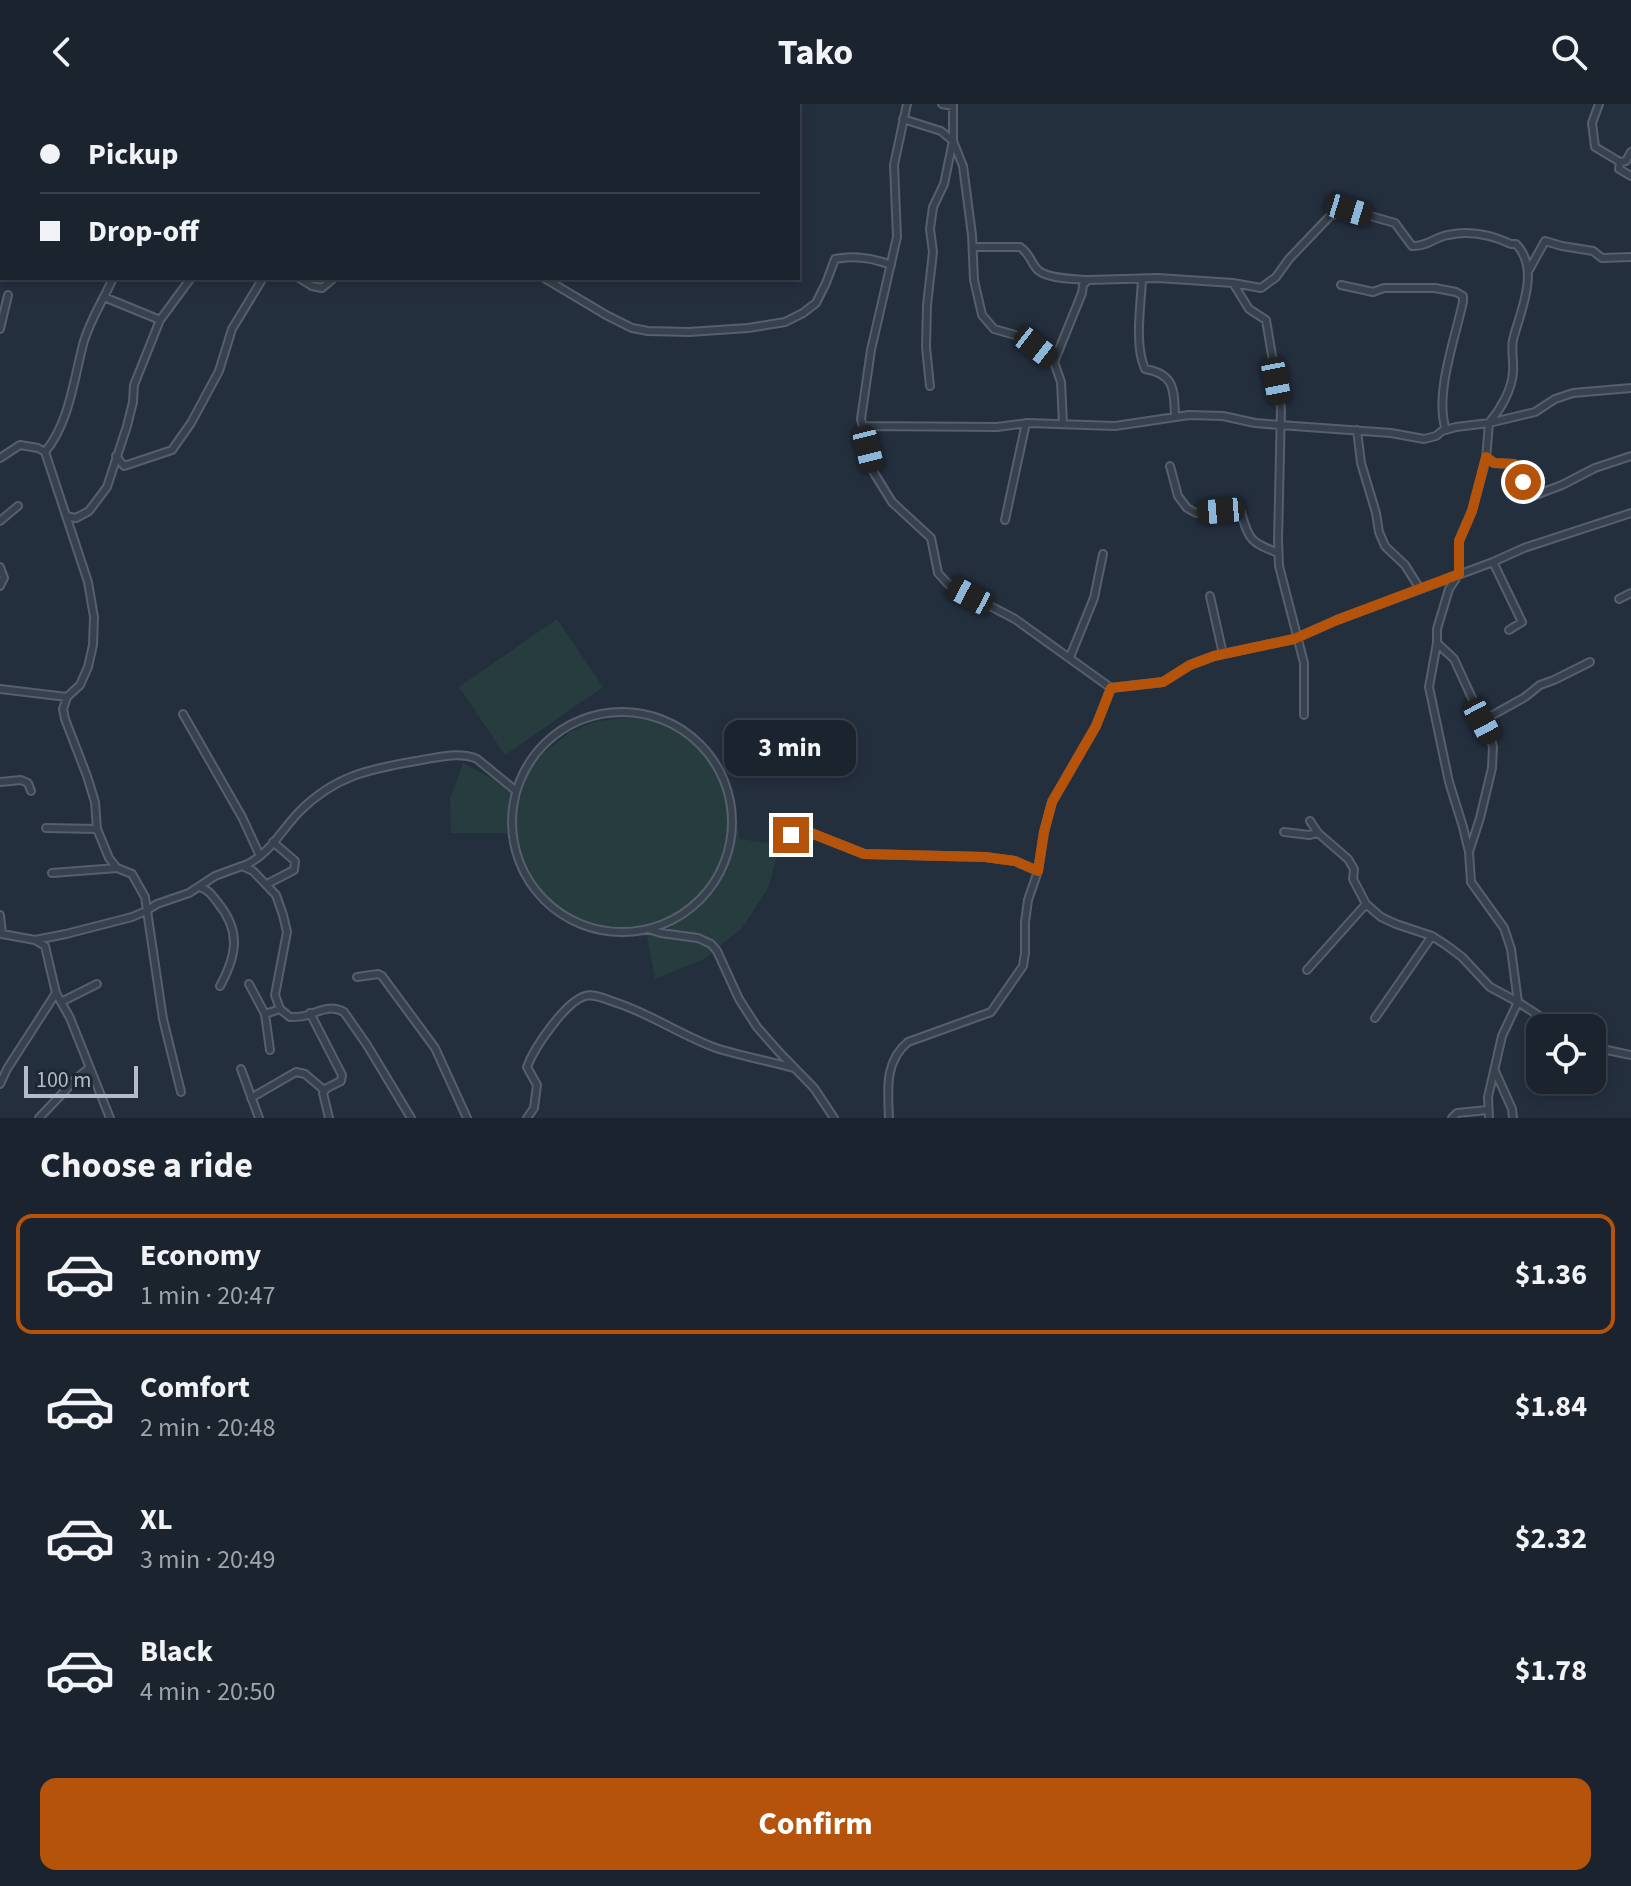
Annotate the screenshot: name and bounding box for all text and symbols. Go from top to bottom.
text: Tako [778,27,853,78]
icon: back [40,30,84,74]
icon: search [1547,30,1591,74]
text: Pickup [88,133,178,176]
car [1323,192,1375,228]
text: Drop-off [88,210,199,253]
car [1010,323,1062,371]
car [1260,355,1292,407]
car [851,423,885,475]
route start [1505,464,1541,500]
car [1196,497,1246,525]
car [943,574,997,618]
car [1460,694,1504,748]
callout: 3 min [725,719,857,775]
text: 3 min [758,729,822,766]
route end [773,817,809,853]
map controls [1526,1014,1606,1094]
button: locate [1526,1014,1606,1094]
scale bar [24,1062,138,1098]
text: 100 m [36,1064,91,1096]
text: Choose a ride [40,1140,253,1191]
text: Economy [140,1234,261,1277]
icon: car [44,1238,116,1310]
text: $1.36 [1515,1253,1587,1296]
text: 1 min · 20:47 [140,1277,275,1314]
text: Comfort [140,1366,250,1409]
icon: car [44,1370,116,1442]
text: $1.84 [1515,1385,1587,1428]
text: 2 min · 20:48 [140,1409,275,1446]
text: XL [140,1498,173,1541]
icon: car [44,1502,116,1574]
text: $2.32 [1515,1517,1587,1560]
text: 3 min · 20:49 [140,1541,275,1578]
text: Black [140,1630,213,1673]
icon: car [44,1634,116,1706]
text: $1.78 [1515,1649,1587,1692]
text: 4 min · 20:50 [140,1673,275,1710]
button: Confirm [40,1778,1591,1870]

